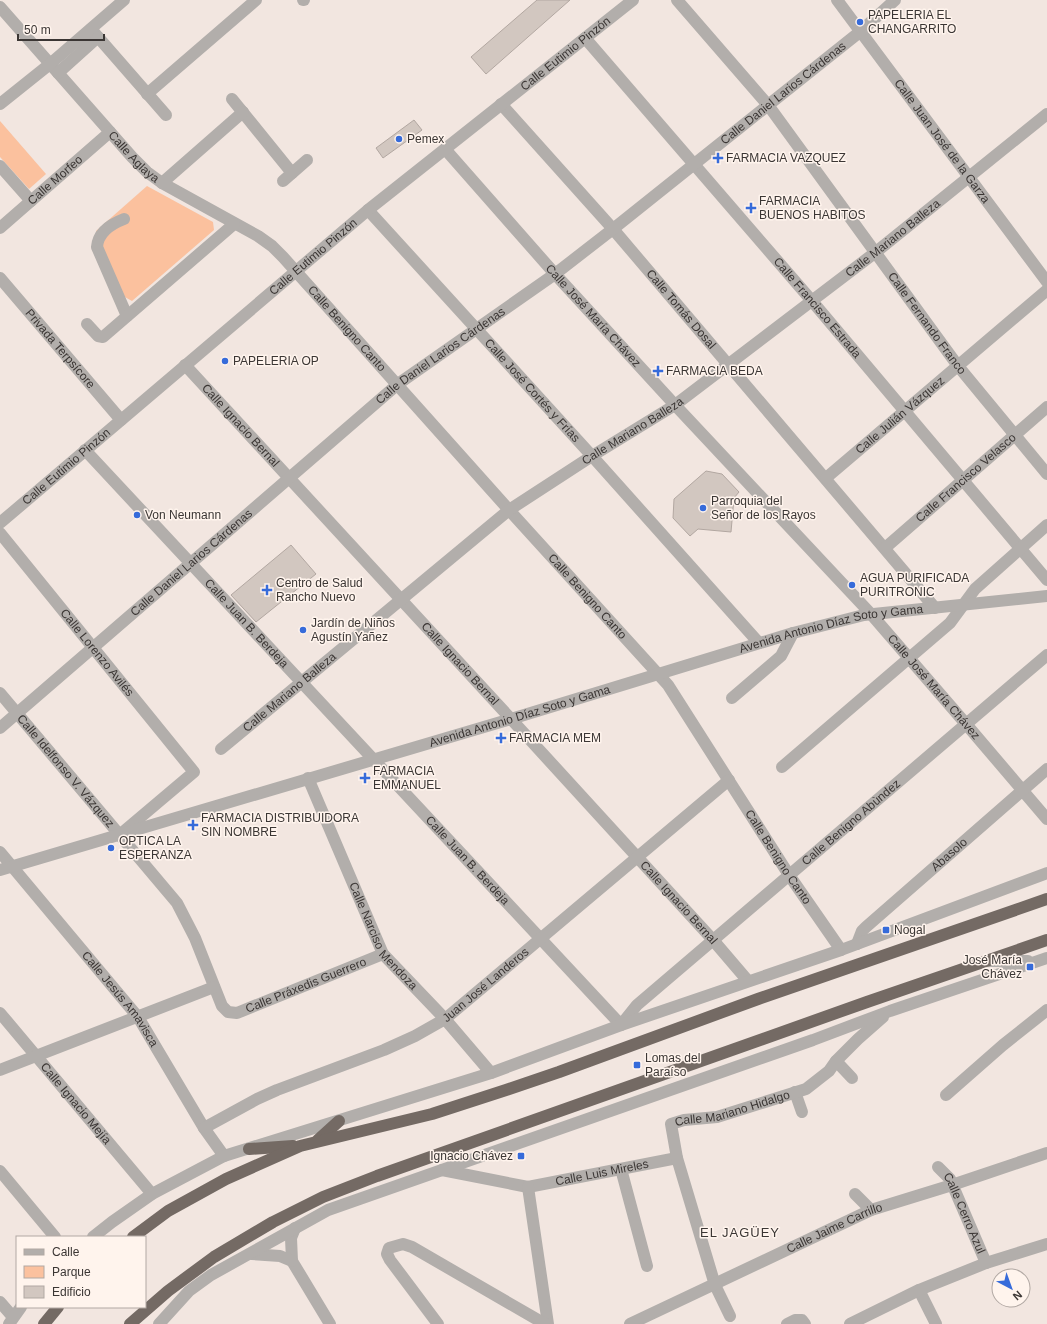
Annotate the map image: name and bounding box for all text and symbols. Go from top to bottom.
place label: PAPELERIA EL CHANGARRITO [868,8,956,36]
street label: Calle Eutimio Pinzón [518,14,613,93]
scale bar [18,16,104,42]
marker: PAPELERIA EL CHANGARRITO [855,17,865,27]
text: 50 m [24,23,51,37]
street label: Calle Daniel Larios Cárdenas [718,39,849,147]
street label: Calle Juan José de la Garza [891,76,993,206]
street label: Calle Aglaya [105,128,162,186]
place label: Pemex [407,132,444,146]
marker: Pemex [394,134,404,144]
place label: FARMACIA VAZQUEZ [726,151,846,165]
street label: Calle Morfeo [25,152,86,208]
marker: FARMACIA VAZQUEZ [713,153,723,163]
place label: FARMACIA BUENOS HABITOS [759,194,865,222]
street label: Calle Mariano Balleza [843,196,943,280]
marker: FARMACIA BUENOS HABITOS [746,203,756,213]
street label: Calle Eutimio Pinzón [266,215,360,298]
street label: Calle Francisco Estrada [771,255,864,361]
street label: Calle José María Chávez [543,261,644,370]
street label: Calle Tomás Dosal [643,267,719,352]
street label: Calle Fernando Franco [885,270,969,377]
street label: Calle Benigno Canto [305,283,389,375]
street label: Calle Daniel Larios Cárdenas [373,304,508,407]
street label: Privada Terpsícore [23,306,98,392]
street label: Calle José Cortés y Frías [482,336,583,445]
place label: PAPELERIA OP [233,354,319,368]
marker: PAPELERIA OP [220,356,230,366]
place label: FARMACIA BEDA [666,364,763,378]
marker: FARMACIA BEDA [653,366,663,376]
street label: Calle Julián Vázquez [853,373,947,457]
street label: Calle Ignacio Bernal [199,381,282,470]
street label: Calle Mariano Balleza [579,394,686,468]
street label: Calle Eutimio Pinzón [19,425,113,508]
street label: Calle Francisco Velasco [913,430,1019,525]
place label: Parroquia del Señor de los Rayos [711,494,816,522]
marker: Parroquia del Señor de los Rayos [698,503,708,513]
street label: Calle Daniel Larios Cárdenas [128,506,255,619]
place label: Von Neumann [145,508,221,522]
marker: Von Neumann [132,510,142,520]
street label: Calle Benigno Canto [545,551,630,642]
place label: AGUA PURIFICADA PURITRONIC [860,571,969,599]
street label: Calle Juan B. Berdeja [202,576,292,671]
place label: Centro de Salud Rancho Nuevo [276,576,363,604]
marker: AGUA PURIFICADA PURITRONIC [847,580,857,590]
marker: Centro de Salud Rancho Nuevo [261,584,273,596]
street label: Avenida Antonio Díaz Soto y Gama [738,602,924,656]
street label: Calle Lorenzo Avilés [57,606,137,699]
place label: Jardín de Niños Agustín Yañez [311,616,395,644]
street label: Calle Ignacio Bernal [418,619,502,708]
marker: Jardín de Niños Agustín Yañez [298,625,308,635]
street label: Calle José María Chávez [885,632,983,742]
street label: Calle Mariano Balleza [240,649,339,735]
street label: Avenida Antonio Díaz Soto y Gama [428,682,612,750]
street label: Calle Idelfonso V. Vázquez [14,712,117,830]
place label: FARMACIA MEM [509,731,601,745]
marker: FARMACIA MEM [496,733,506,743]
place label: FARMACIA EMMANUEL [373,764,441,792]
marker: FARMACIA EMMANUEL [360,773,370,783]
street label: Calle Benigno Abùndez [799,776,903,868]
street label: Calle Benigno Canto [742,807,814,907]
place label: FARMACIA DISTRIBUIDORA SIN NOMBRE [201,811,359,839]
street label: Calle Juan B. Berdeja [423,813,513,908]
marker: FARMACIA DISTRIBUIDORA SIN NOMBRE [188,820,198,830]
place label: OPTICA LA ESPERANZA [119,834,192,862]
street label: Abasolo [928,835,970,874]
marker: OPTICA LA ESPERANZA [106,843,116,853]
street label: Calle Ignacio Bernal [637,858,720,947]
street label: Calle Narciso Mendoza [346,880,421,993]
place label: Nogal [894,923,925,937]
marker: Nogal [881,925,891,935]
street label: Juan José Landeros [440,945,531,1025]
street label: Calle Jesús Amavisca [79,948,161,1049]
place label: José María Chávez [963,953,1022,981]
street label: Calle Práxedis Guerrero [243,954,369,1016]
marker: José María Chávez [1025,962,1035,972]
place label: Lomas del Paraíso [645,1051,700,1079]
street label: Calle Ignacio Mejía [38,1060,114,1147]
marker: Lomas del Paraíso [632,1060,642,1070]
street label: Calle Mariano Hidalgo [673,1087,792,1129]
place label: Ignacio Chávez [430,1149,513,1163]
marker: Ignacio Chávez [516,1151,526,1161]
street label: Calle Luis Mireles [554,1157,650,1189]
street label: Calle Cerro Azul [941,1170,988,1256]
street label: Calle Jaime Carrillo [784,1200,884,1256]
district label: EL JAGÜEY [700,1225,780,1240]
legend [16,1236,146,1308]
text: Calle [52,1245,80,1259]
text: Parque [52,1265,91,1279]
north arrow [991,1268,1031,1308]
text: Edificio [52,1285,91,1299]
text: N [1011,1288,1024,1303]

